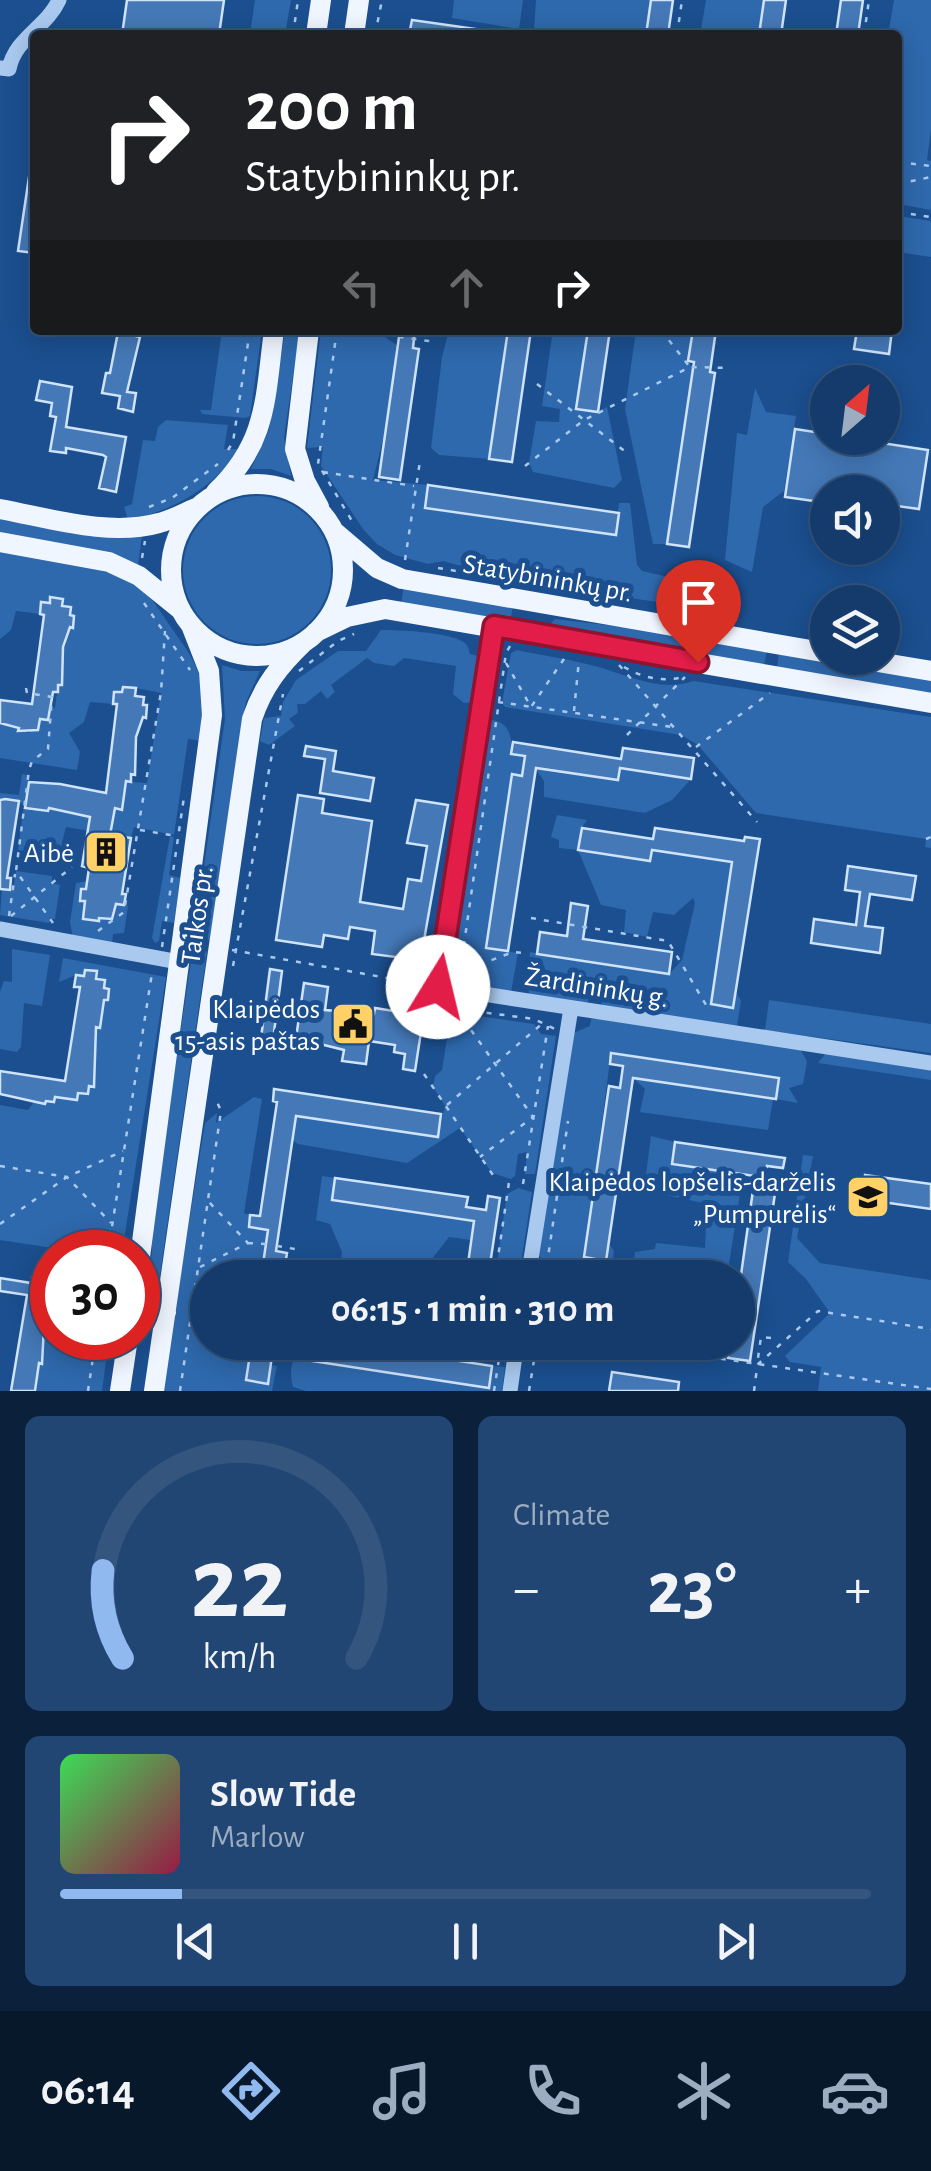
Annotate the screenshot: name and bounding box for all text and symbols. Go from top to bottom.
icon: right [80,70,210,200]
text: 200 m [245,73,418,143]
text: Statybininkų pr. [245,155,521,200]
icon: left [334,260,389,315]
icon: ahead [439,260,494,315]
icon: right [544,260,599,315]
north arrow [810,365,900,455]
map controls [810,365,900,675]
button: sound [810,475,900,565]
street label: Statybininkų pr. [461,550,635,608]
pin [656,560,741,663]
icon: arrive [671,575,726,630]
button: layers [810,585,900,675]
building icon: Aibė [83,829,129,875]
place label: Aibė [24,840,74,868]
street label: Taikos pr. [177,864,219,967]
position arrow [386,935,490,1039]
street label: Žardininkų g. [523,961,671,1013]
place label: Klaipėdos 15-asis paštas [175,996,320,1056]
public building icon: Klaipėdos 15-asis paštas [330,1001,376,1047]
place label: Klaipėdos lopšelis-darželis „Pumpurėlis“ [549,1169,836,1229]
school or university icon: Klaipėdos lopšelis-darželis „Pumpurėlis“ [845,1174,891,1220]
speed limit sign: 30 [30,1230,160,1360]
text: 06:15 · 1 min · 310 m [331,1291,614,1329]
text: Climate [513,1499,610,1531]
text: 22 [190,1533,288,1637]
text: 23° [647,1552,737,1627]
text: − [513,1562,539,1617]
text: + [845,1562,871,1617]
text: km/h [202,1639,276,1675]
text: Slow Tide [210,1776,356,1814]
text: Marlow [210,1821,305,1853]
icon: previous [168,1914,223,1969]
icon: pause [438,1914,493,1969]
icon: next [708,1914,763,1969]
icon: directions [216,2056,286,2126]
icon: music [367,2056,437,2126]
icon: phone [518,2056,588,2126]
icon: climate [669,2056,739,2126]
icon: car [820,2056,890,2126]
text: 06:14 [41,2068,135,2113]

